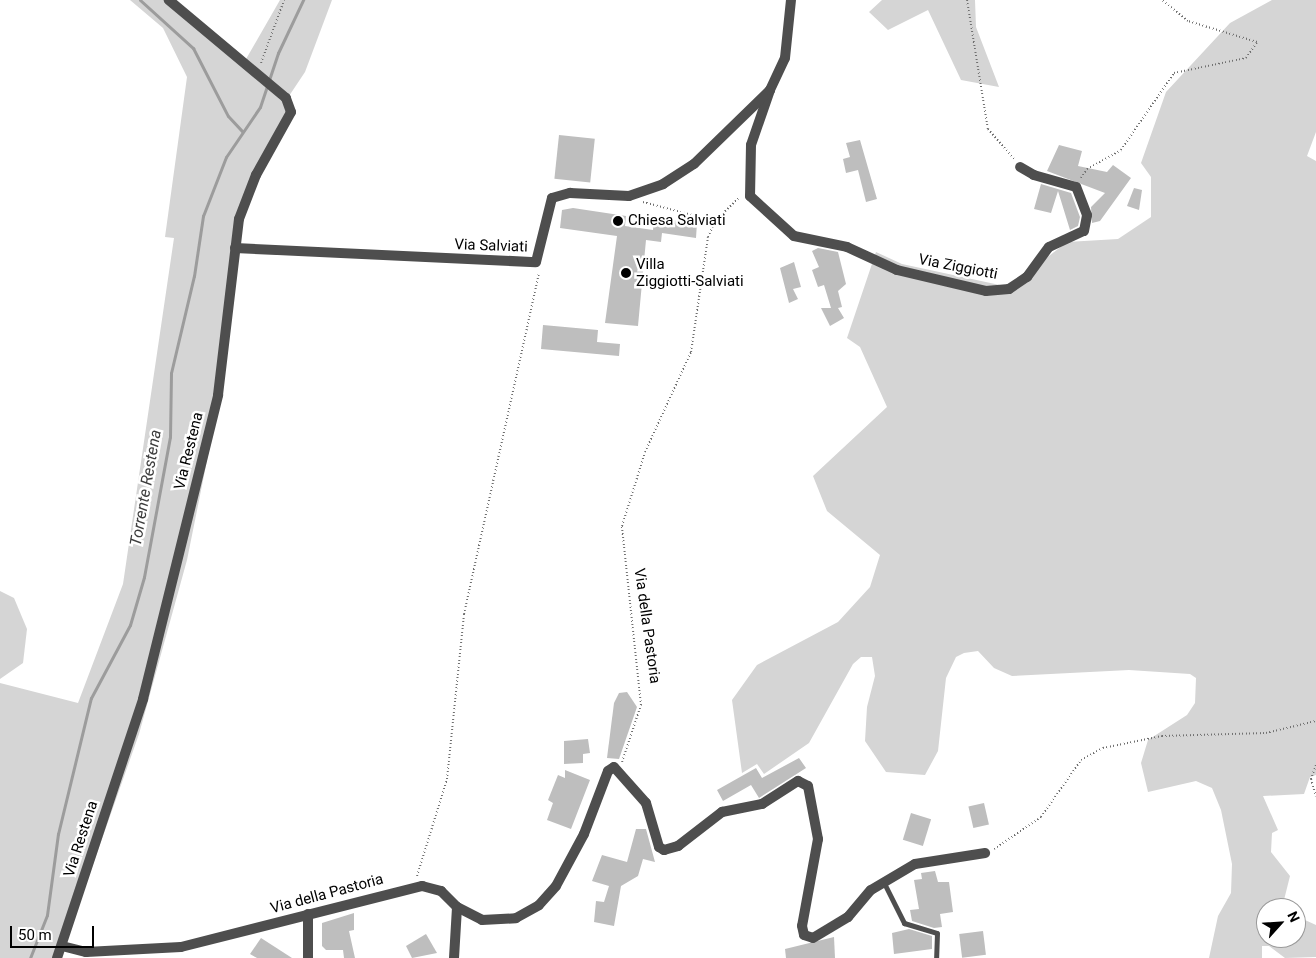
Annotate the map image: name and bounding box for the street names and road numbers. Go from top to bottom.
street label: Via Salviati [454,236,528,256]
street label: Via Ziggiotti [917,251,999,283]
street label: Via Restena [171,410,207,492]
street label: Via della Pastoria [630,567,664,685]
street label: Via Restena [60,798,102,880]
street label: Via della Pastoria [269,870,385,918]

